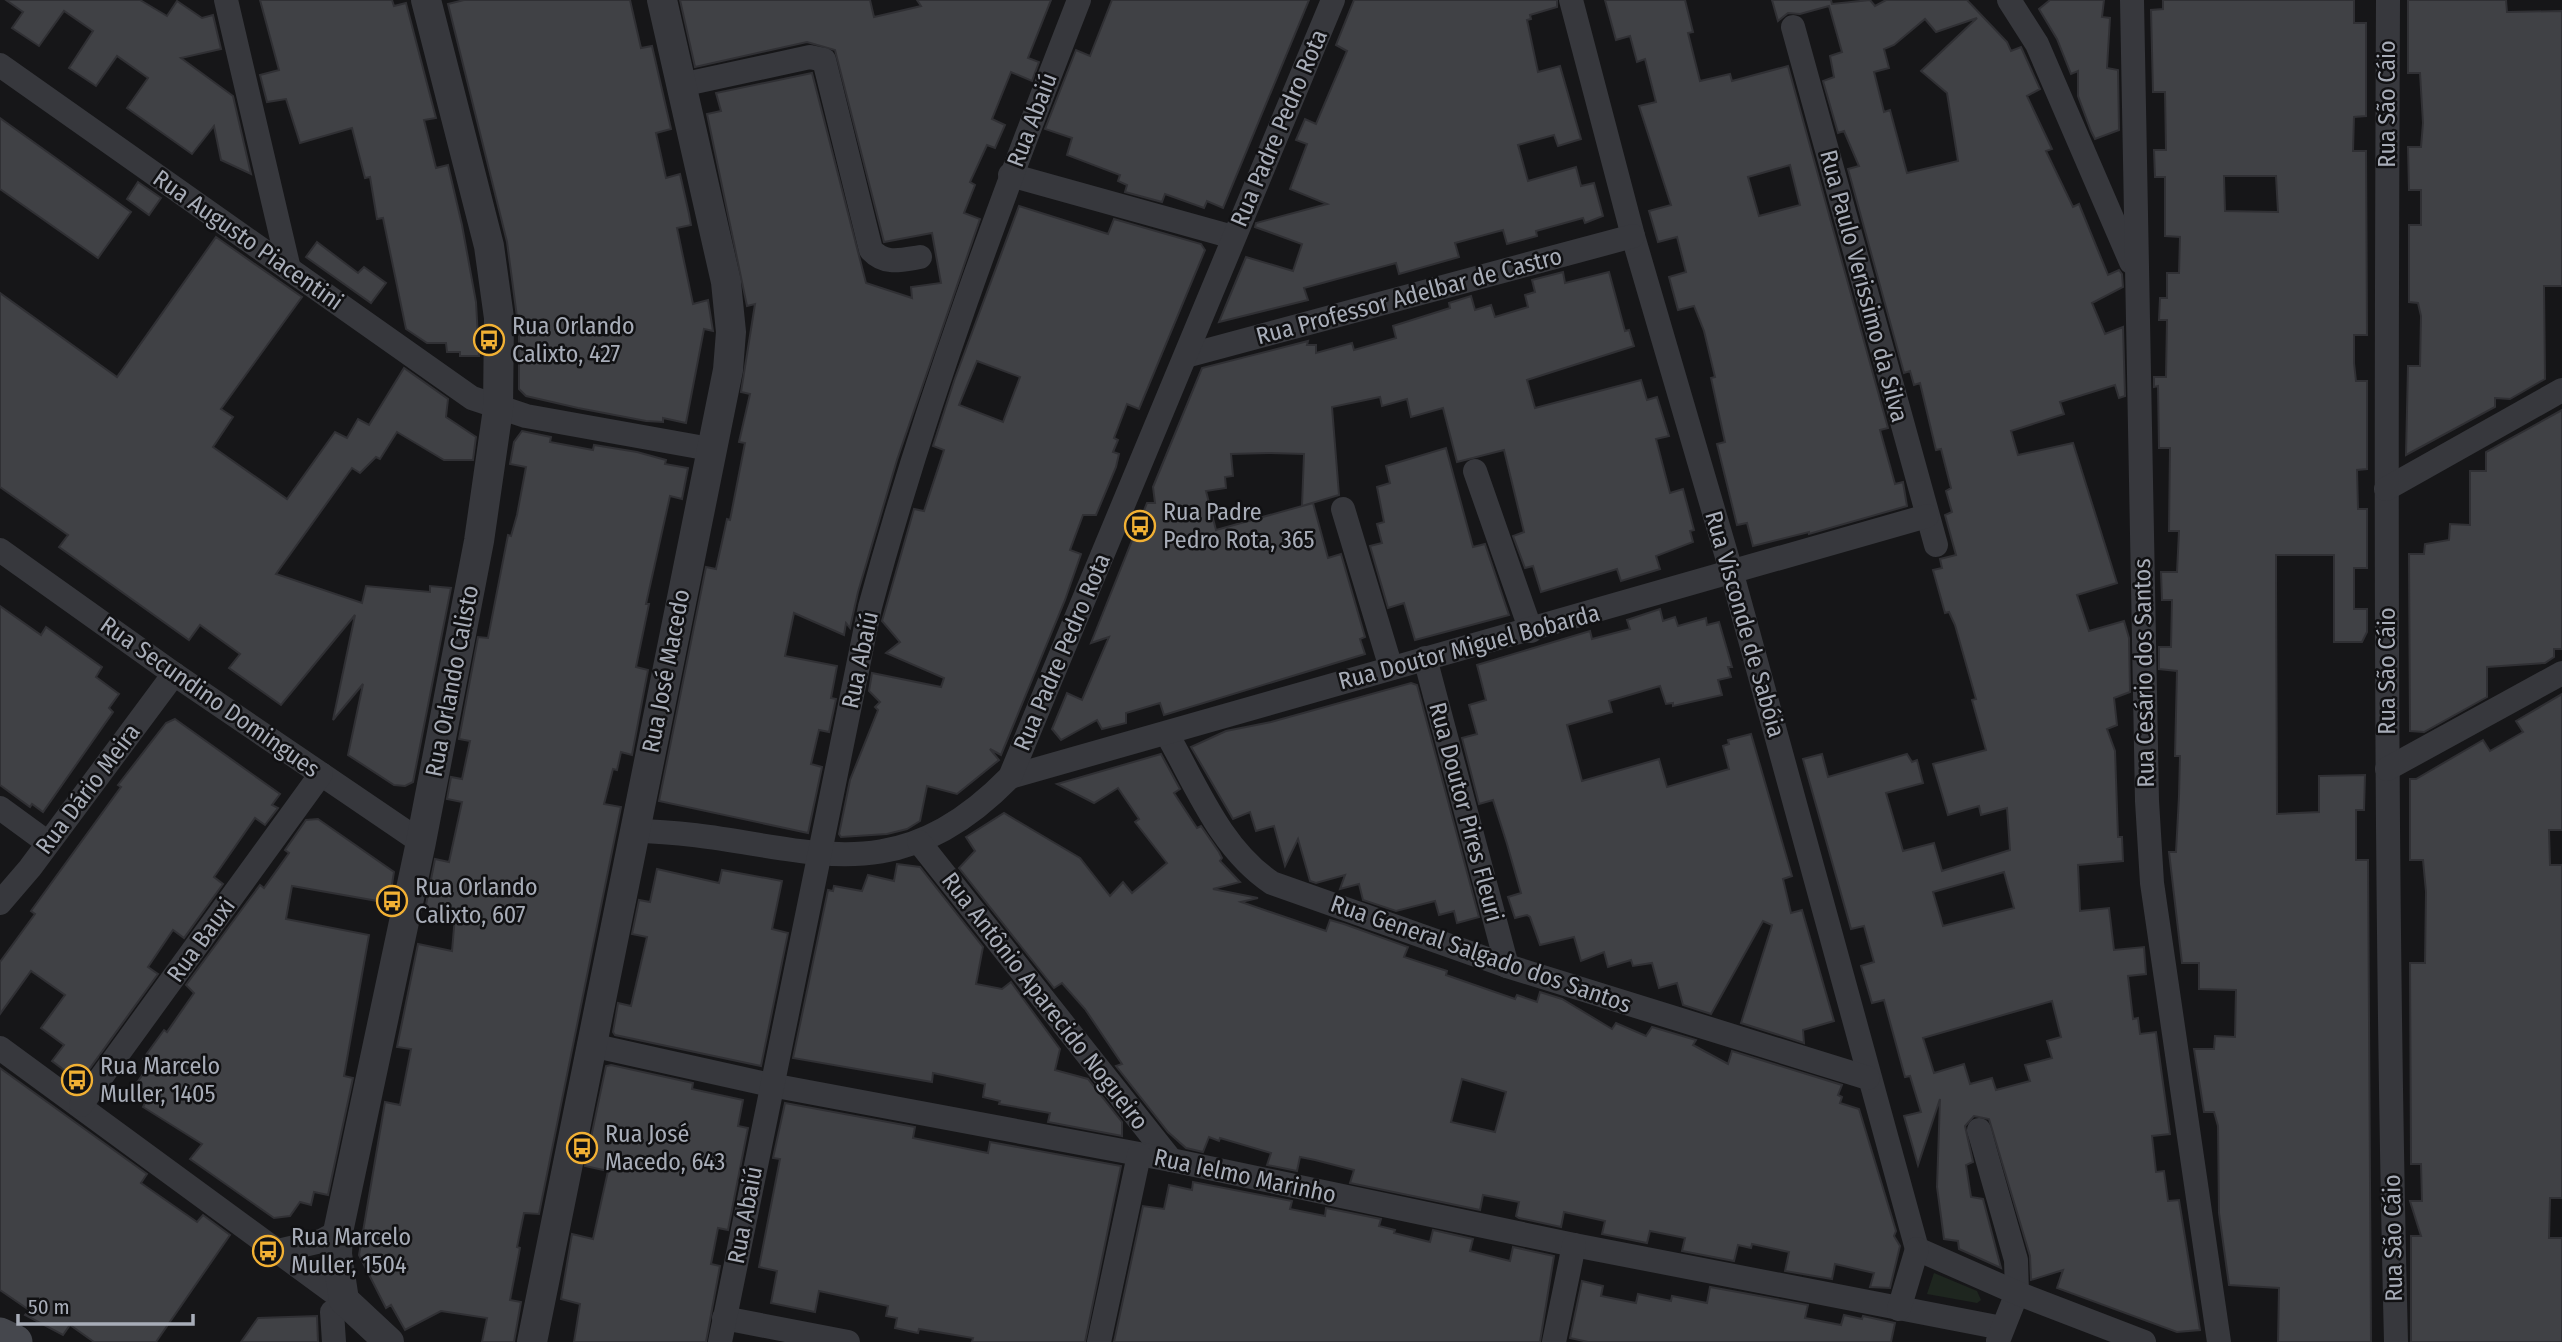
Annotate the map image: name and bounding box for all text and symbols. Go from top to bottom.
street label: Rua Padre Pedro Rota [1225,25,1333,231]
street label: Rua São Cáio [2373,40,2401,168]
street label: Rua Abaiú [1001,69,1063,171]
street label: Rua Paulo Verissimo da Silva [1814,147,1914,425]
street label: Rua Augusto Piacentini [148,164,348,316]
street label: Rua Professor Adelbar de Castro [1253,242,1565,350]
place label: Rua Orlando Calixto, 427 [512,312,635,368]
bus stop icon: Rua Orlando Calixto, 427 [472,323,506,357]
place label: Rua Padre Pedro Rota, 365 [1163,498,1315,554]
street label: Rua Visconde de Sabóia [1699,508,1791,740]
bus stop icon: Rua Padre Pedro Rota, 365 [1123,509,1157,543]
street label: Rua Padre Pedro Rota [1008,549,1116,755]
street label: Rua Cesário dos Santos [2128,558,2160,788]
street label: Rua Orlando Calisto [420,583,484,779]
street label: Rua José Macedo [636,587,696,755]
street label: Rua Doutor Miguel Bobarda [1335,599,1603,695]
street label: Rua São Cáio [2373,607,2401,735]
street label: Rua Abaiú [836,609,884,711]
street label: Rua Secundino Domingues [95,611,325,783]
street label: Rua Doutor Pires Fleuri [1423,699,1509,925]
street label: Rua Dário Meira [30,718,146,860]
street label: Rua Antônio Aparecido Nogueiro [936,867,1154,1135]
place label: Rua Orlando Calixto, 607 [415,873,538,929]
bus stop icon: Rua Orlando Calixto, 607 [375,884,409,918]
street label: Rua General Salgado dos Santos [1327,889,1635,1019]
street label: Rua Bauxi [161,893,241,987]
place label: Rua Marcelo Muller, 1405 [100,1052,220,1108]
bus stop icon: Rua Marcelo Muller, 1405 [60,1063,94,1097]
place label: Rua José Macedo, 643 [605,1120,725,1176]
bus stop icon: Rua José Macedo, 643 [565,1131,599,1165]
street label: Rua Ielmo Marinho [1151,1143,1339,1209]
street label: Rua Abaiú [722,1164,768,1266]
street label: Rua São Cáio [2378,1174,2408,1302]
place label: Rua Marcelo Muller, 1504 [291,1223,411,1279]
bus stop icon: Rua Marcelo Muller, 1504 [251,1234,285,1268]
scale bar [18,1282,192,1326]
text: 50 m [28,1294,70,1320]

